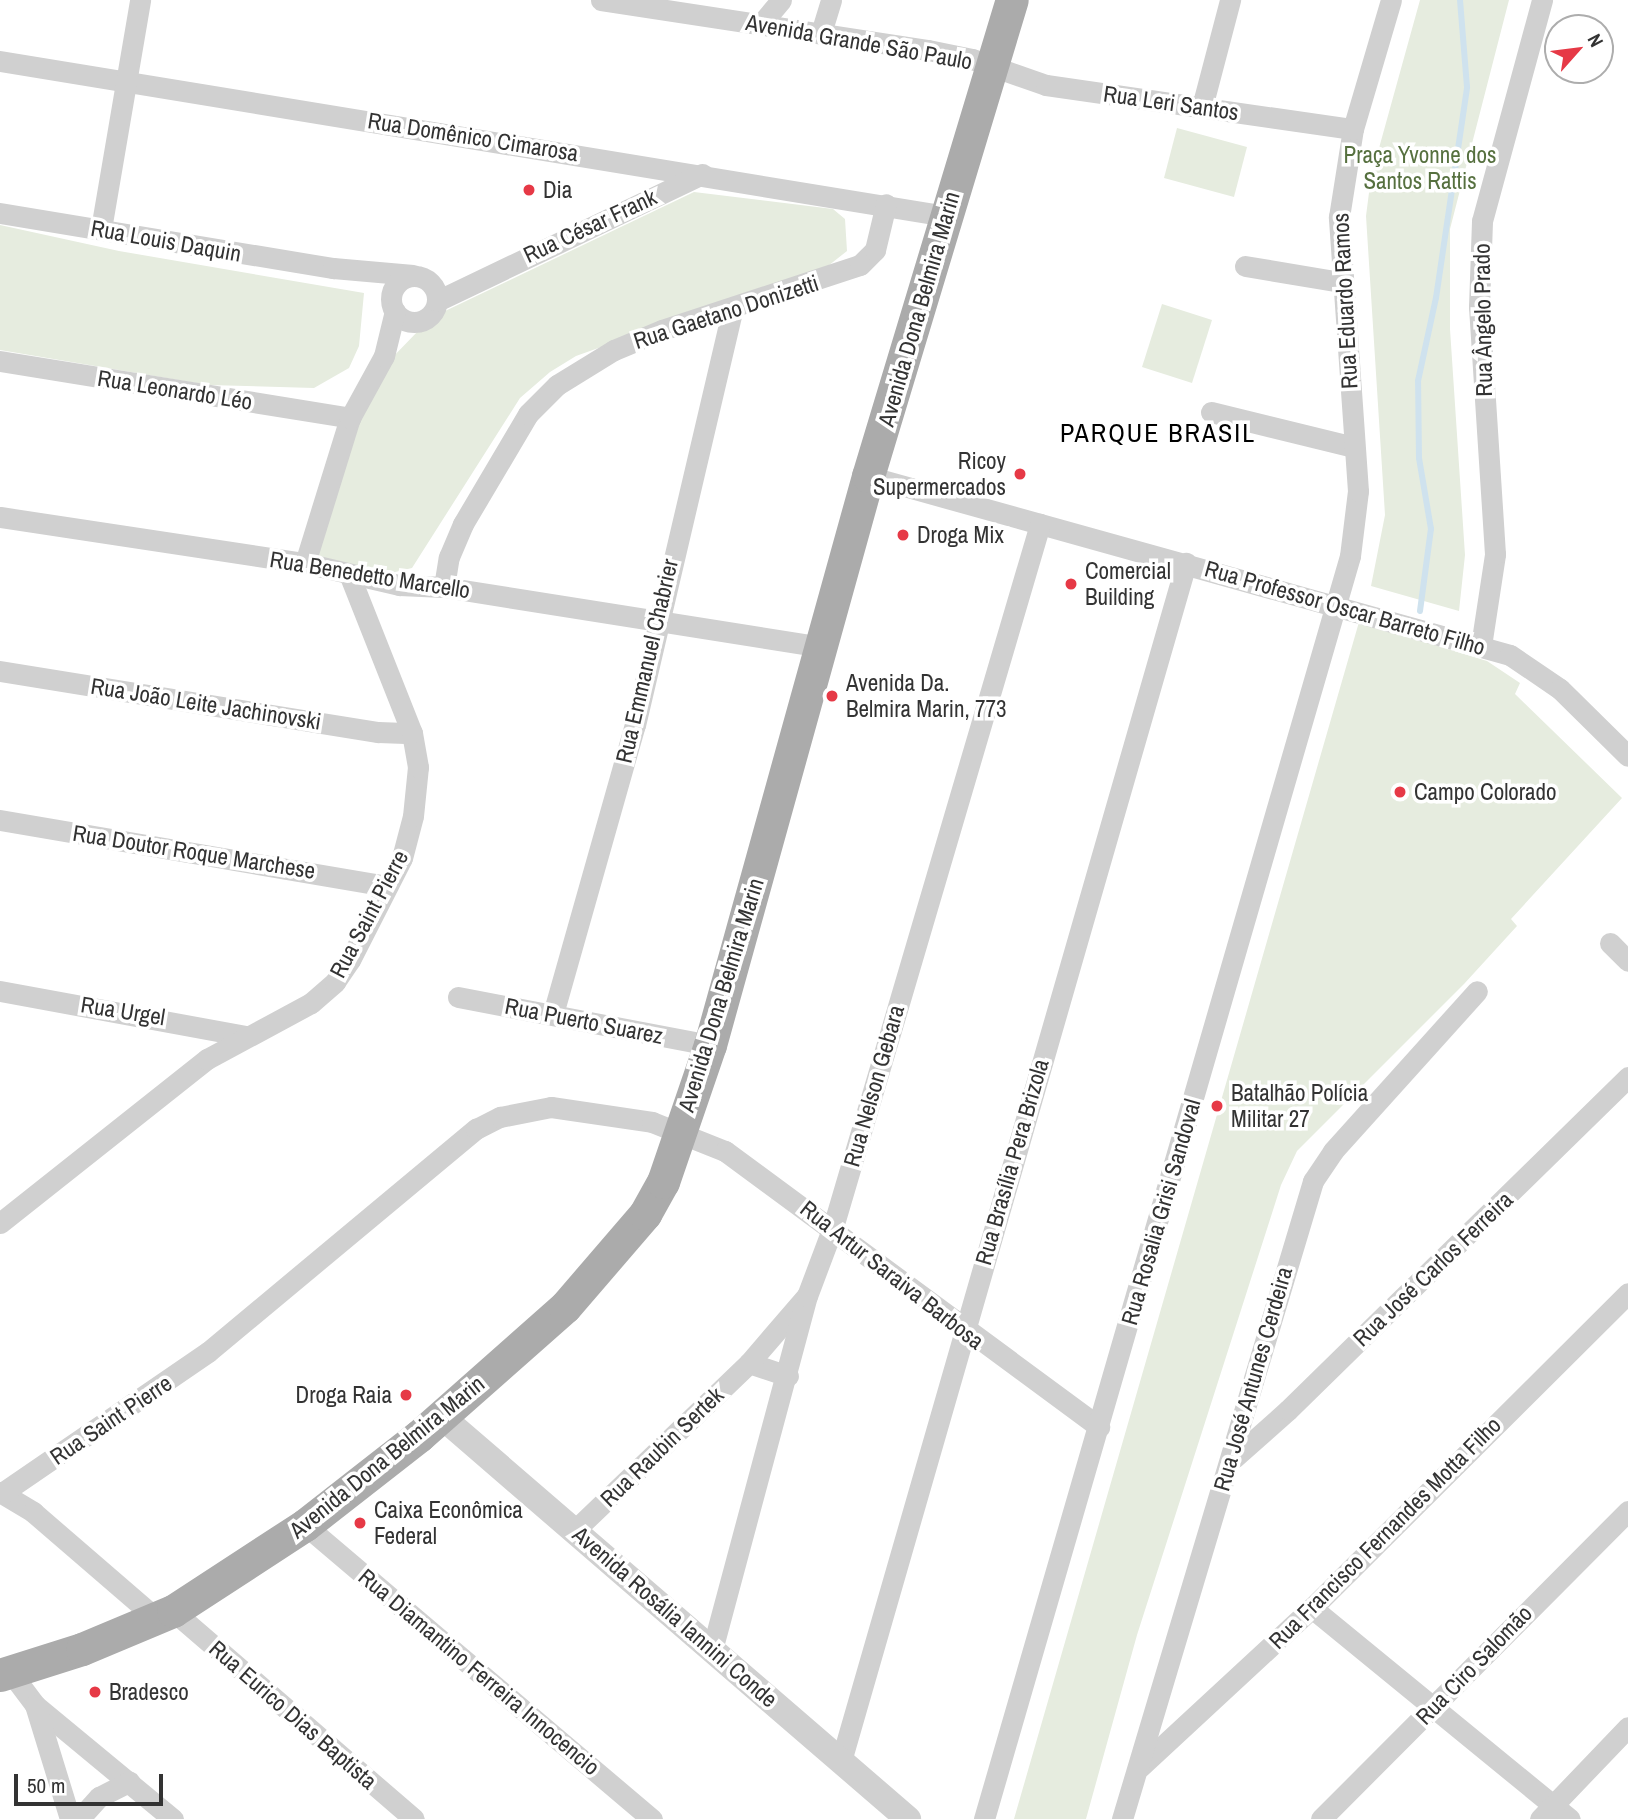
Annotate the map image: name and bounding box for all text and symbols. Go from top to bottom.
street label: Avenida Grande São Paulo [744,9,974,75]
north arrow [1544,14,1614,84]
text: N [1582,29,1610,51]
street label: Rua Leri Santos [1102,80,1240,126]
street label: Rua Domênico Cimarosa [366,107,580,167]
park label: Praça Yvonne dos Santos Rattis [1343,141,1497,195]
place label: Dia [543,176,572,204]
marker: Dia [521,182,537,198]
street label: Rua César Frank [519,183,661,269]
street label: Avenida Dona Belmira Marin [872,188,966,430]
street label: Rua Eduardo Ramos [1327,212,1363,390]
street label: Rua Louis Daquin [89,214,243,268]
street label: Rua Ângelo Prado [1468,243,1498,397]
street label: Rua Gaetano Donizetti [630,269,822,355]
street label: Rua Leonardo Léo [96,364,254,416]
district label: PARQUE BRASIL [1062,417,1254,449]
place label: Ricoy Supermercados [873,447,1006,501]
marker: Ricoy Supermercados [1012,466,1028,482]
place label: Droga Mix [917,521,1004,549]
marker: Droga Mix [895,527,911,543]
street label: Rua Benedetto Marcello [268,546,472,604]
street label: Rua Professor Oscar Barreto Filho [1202,555,1488,661]
street label: Rua Emmanuel Chabrier [610,556,684,766]
place label: Comercial Building [1085,557,1171,611]
marker: Comercial Building [1063,576,1079,592]
place label: Avenida Da. Belmira Marin, 773 [846,669,1006,723]
street label: Rua João Leite Jachinovski [89,672,323,736]
marker: Avenida Da. Belmira Marin, 773 [824,688,840,704]
place label: Campo Colorado [1414,778,1557,806]
marker: Campo Colorado [1392,784,1408,800]
street label: Rua Doutor Roque Marchese [71,819,317,885]
street label: Rua Saint Pierre [324,846,414,982]
street label: Avenida Dona Belmira Marin [672,875,770,1115]
street label: Rua Urgel [79,991,167,1031]
street label: Rua Puerto Suarez [503,992,665,1050]
street label: Rua Nelson Gebara [838,1002,910,1170]
street label: Rua Brasília Pera Brizola [969,1056,1055,1268]
place label: Batalhão Polícia Militar 27 [1231,1079,1368,1133]
street label: Rua Rosalia Grisi Sandoval [1116,1096,1206,1328]
marker: Batalhão Polícia Militar 27 [1209,1098,1225,1114]
street label: Rua José Carlos Ferreira [1348,1186,1518,1352]
street label: Rua Artur Saraiva Barbosa [794,1194,990,1356]
street label: Rua José Antunes Cerdeira [1208,1263,1298,1495]
street label: Rua Saint Pierre [45,1369,177,1471]
street label: Avenida Dona Belmira Marin [284,1370,490,1544]
place label: Droga Raia [296,1381,392,1409]
street label: Rua Raubin Sertek [595,1381,729,1513]
marker: Droga Raia [398,1387,414,1403]
street label: Rua Francisco Fernandes Motta Filho [1263,1411,1507,1655]
place label: Caixa Econômica Federal [374,1496,523,1550]
marker: Caixa Econômica Federal [352,1515,368,1531]
street label: Avenida Rosália Iannini Conde [567,1521,783,1713]
street label: Rua Diamantino Ferreira Innocencio [353,1563,605,1781]
street label: Rua Ciro Salomão [1410,1600,1538,1730]
street label: Rua Eurico Dias Baptista [204,1635,382,1795]
place label: Bradesco [109,1678,189,1706]
marker: Bradesco [87,1684,103,1700]
scale bar [18,1759,166,1803]
text: 50 m [27,1771,65,1800]

